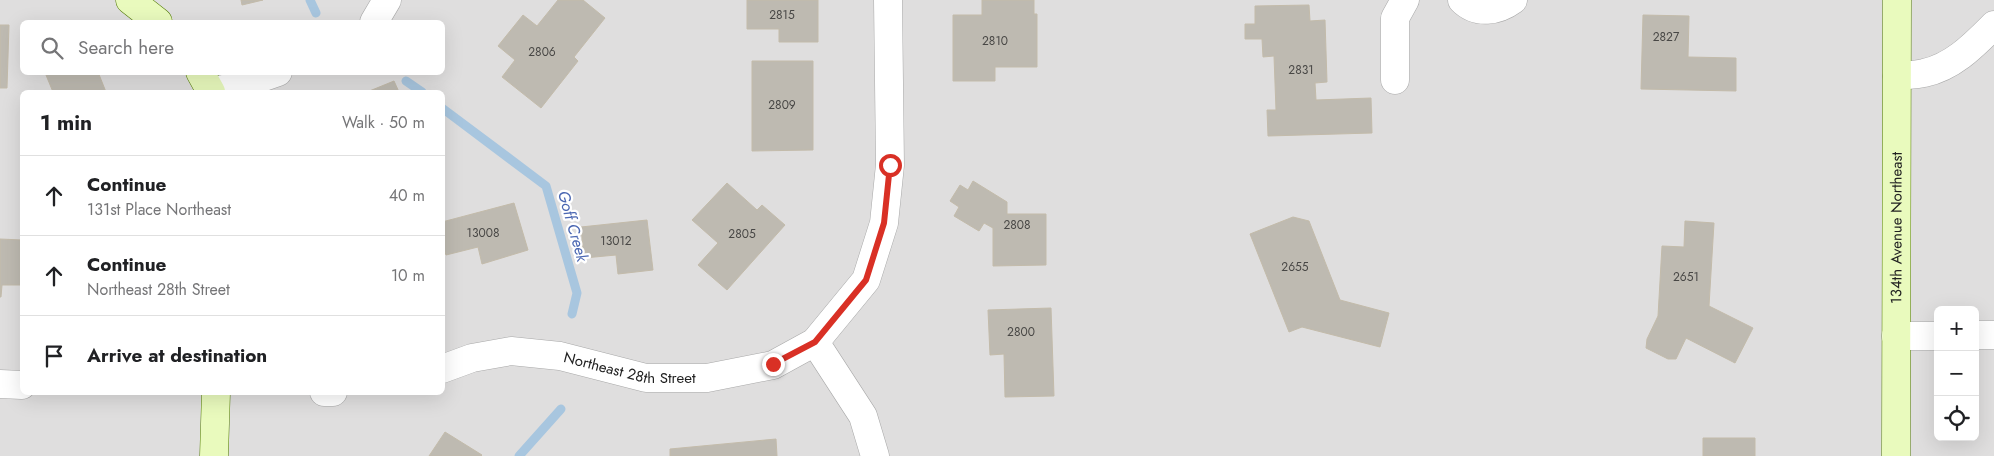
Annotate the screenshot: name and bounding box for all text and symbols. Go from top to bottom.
house number: 2815 [769,6,795,24]
search box [20,20,445,75]
house number: 2827 [1653,28,1680,46]
house number: 2810 [982,32,1008,50]
icon: search [38,34,66,62]
text: Search here [78,34,174,61]
house number: 2806 [528,43,556,61]
house number: 2831 [1288,61,1314,79]
house number: 2809 [768,96,796,114]
text: 1 min [40,108,92,138]
text: Walk · 50 m [342,111,425,134]
street label: 134th Avenue Northeast [1885,152,1908,304]
route start [879,154,902,177]
text: Continue [87,171,166,198]
icon: ahead [40,182,68,210]
text: 40 m [389,184,425,207]
water label: Goff Creek [552,188,594,265]
text: 131st Place Northeast [87,198,231,221]
house number: 2808 [1003,216,1031,234]
house number: 13008 [467,224,499,242]
house number: 2805 [728,225,756,243]
house number: 13012 [600,232,632,250]
text: Continue [87,251,166,278]
house number: 2655 [1281,258,1309,276]
icon: ahead [40,262,68,290]
text: 10 m [391,264,425,287]
house number: 2651 [1673,268,1699,286]
text: Northeast 28th Street [87,278,230,301]
map controls [1934,306,1979,441]
button: + [1934,306,1979,351]
house number: 2800 [1007,323,1035,341]
icon: arrive [40,342,68,370]
text: Arrive at destination [87,342,267,369]
street label: Northeast 28th Street [561,346,696,389]
button: − [1934,351,1979,396]
route end [762,353,785,376]
button: locate [1934,396,1979,441]

